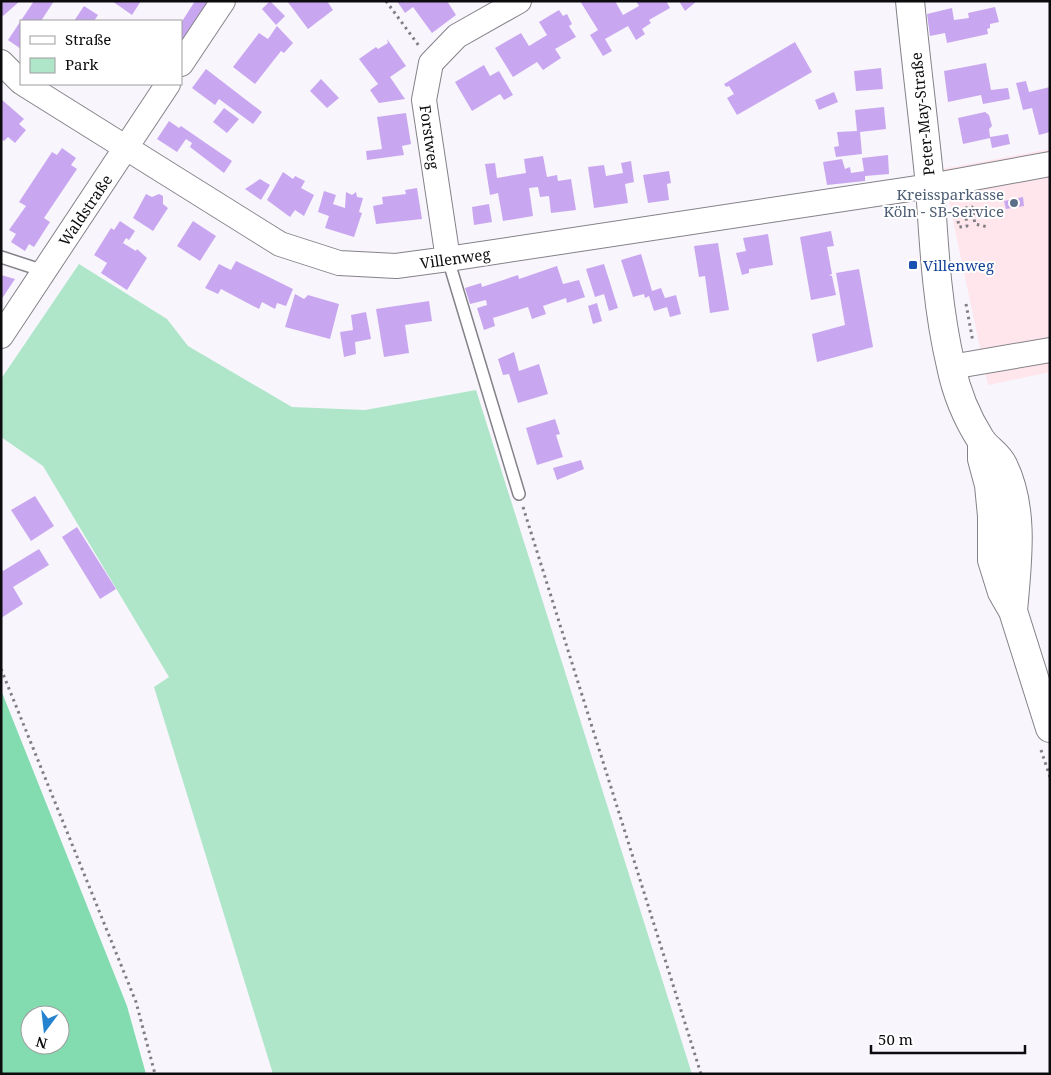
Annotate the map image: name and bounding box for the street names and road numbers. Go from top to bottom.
street label: Peter-May-Straße [906,51,938,177]
street label: Forstweg [416,103,444,171]
street label: Waldstraße [54,170,116,250]
street label: Villenweg [418,243,492,273]

